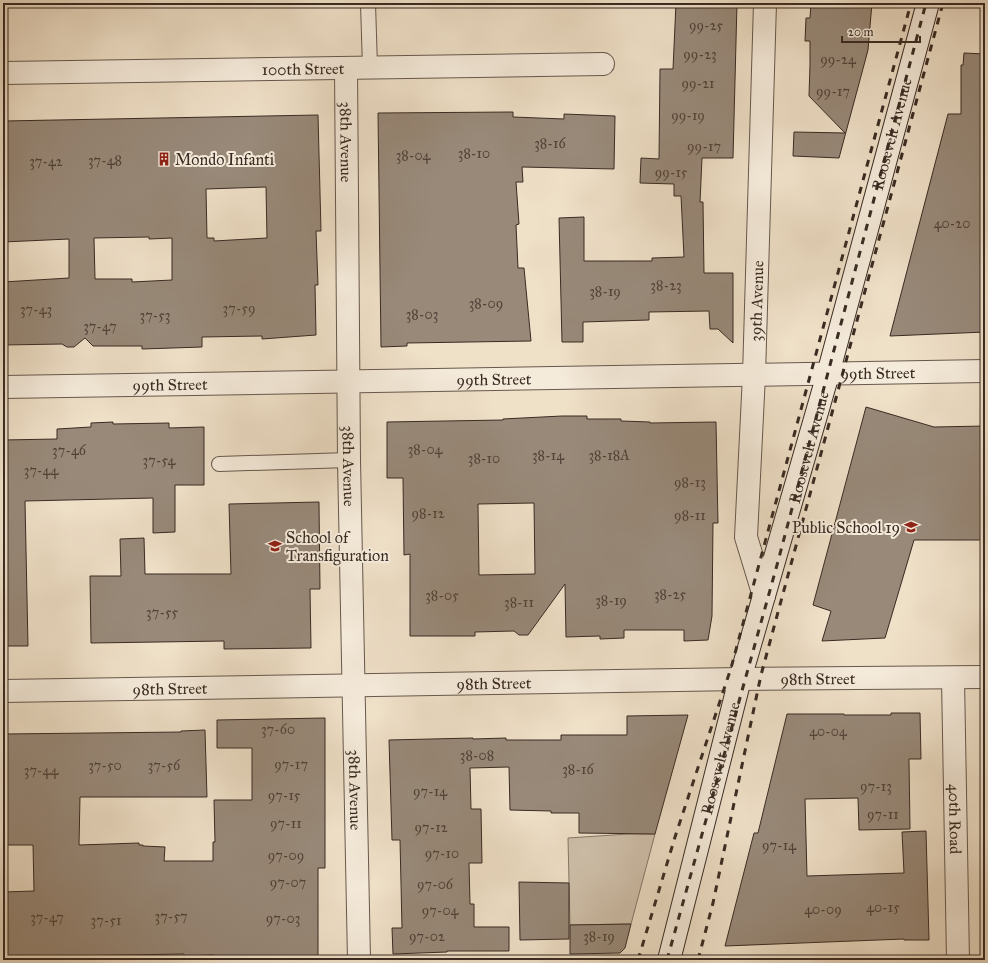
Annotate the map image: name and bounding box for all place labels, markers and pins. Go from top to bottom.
place label: Mondo Infanti [175,150,275,169]
building icon: Mondo Infanti [156,151,172,167]
place label: Public School 19 [792,518,900,537]
school or university icon: Public School 19 [903,519,919,535]
place label: School of Transfiguration [286,528,389,566]
school or university icon: School of Transfiguration [267,538,283,554]

